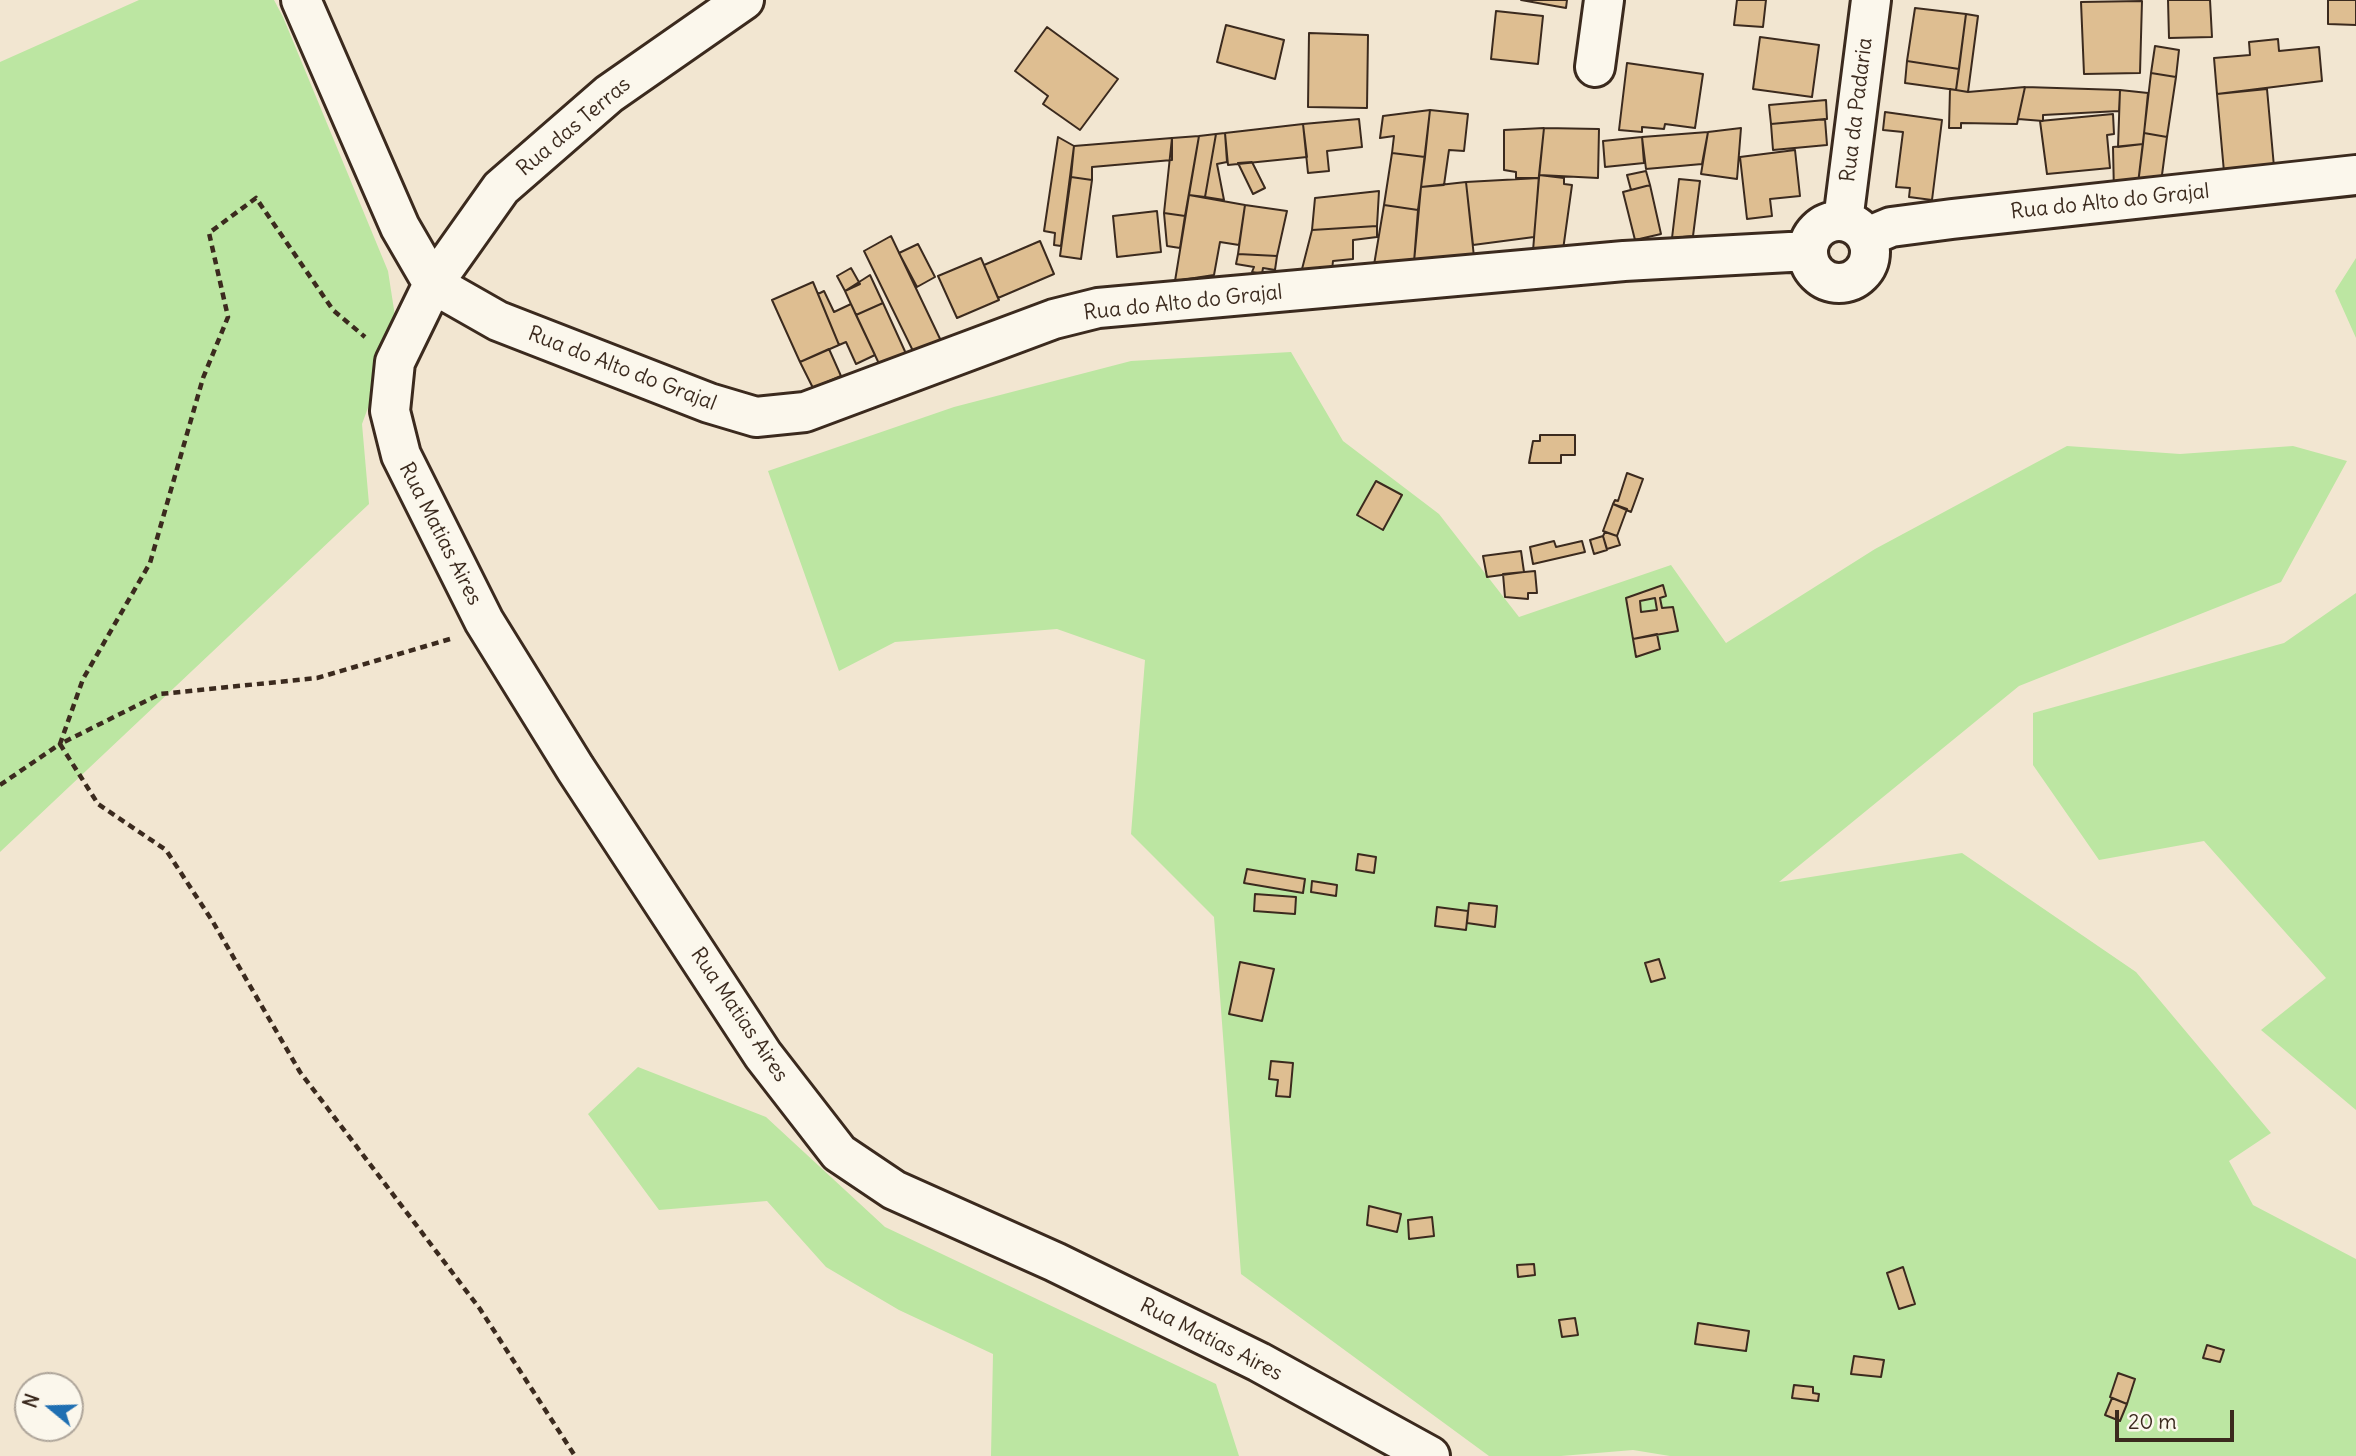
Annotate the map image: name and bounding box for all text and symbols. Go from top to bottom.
street label: Rua da Padaria [1836,36,1878,184]
street label: Rua das Terras [512,72,636,182]
street label: Rua do Alto do Grajal [2009,179,2211,225]
street label: Rua do Alto do Grajal [1082,280,1284,326]
street label: Rua do Alto do Grajal [524,321,720,417]
street label: Rua Matias Aires [393,459,487,609]
street label: Rua Matias Aires [685,943,793,1087]
street label: Rua Matias Aires [1136,1293,1286,1387]
north arrow [14,1372,84,1442]
text: N [18,1391,45,1411]
scale bar [2118,1396,2237,1440]
text: 20 m [2128,1408,2177,1435]

